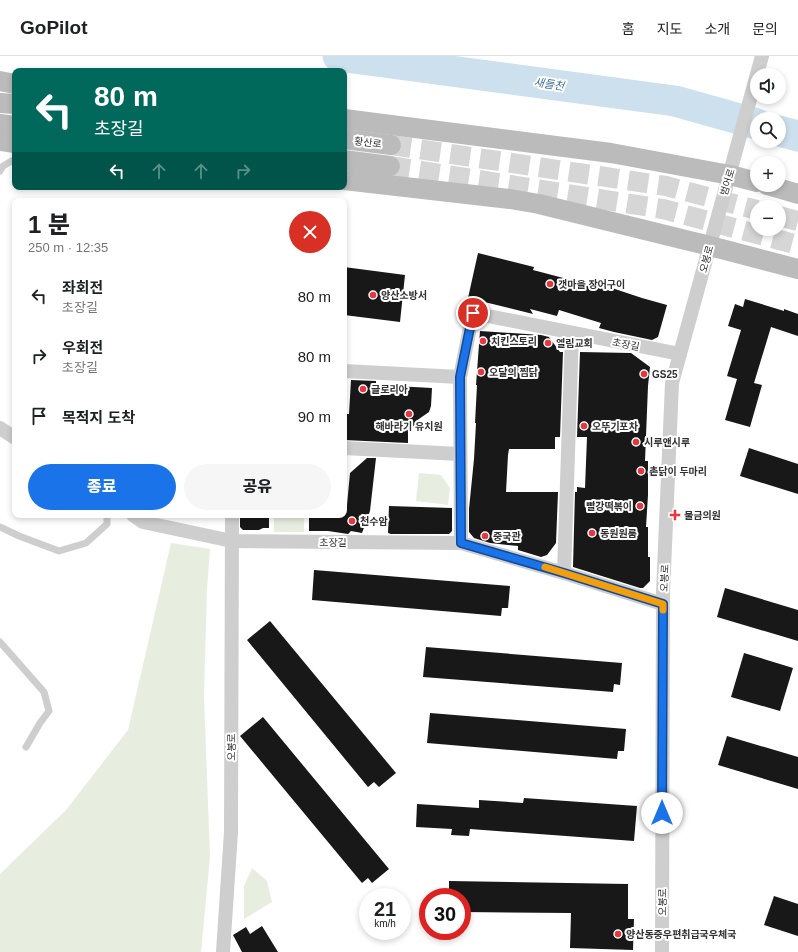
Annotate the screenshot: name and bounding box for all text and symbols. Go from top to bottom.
text: GoPilot [20,17,88,38]
text: 홈 [622,21,635,37]
text: 지도 [657,21,682,37]
text: 소개 [704,21,730,37]
text: 문의 [752,21,778,37]
map controls [750,68,786,236]
button: sound [750,68,786,104]
water label: 새들천 [533,76,567,92]
text: 80 m [94,81,158,112]
icon: left [28,84,80,136]
button: search [750,112,786,148]
text: 초장길 [94,119,144,139]
street label: 황산로 [354,135,382,150]
button: + [750,156,786,192]
icon: left [106,160,128,182]
icon: ahead [148,160,170,182]
icon: ahead [190,160,212,182]
icon: right [232,160,254,182]
street label: 범어로 [718,167,737,197]
button: − [750,200,786,236]
text: 1 분 [28,211,70,238]
button: close [289,211,331,253]
text: 250 m · 12:35 [28,240,108,255]
street label: 오봉로 [698,244,715,274]
text: 좌회전 [62,279,103,296]
marker: 갯마을 장어구이 [545,279,555,289]
place label: 갯마을 장어구이 [558,279,625,290]
icon: left [28,285,50,307]
text: 80 m [298,288,331,305]
marker: 양산소방서 [368,290,378,300]
place label: 양산소방서 [381,290,427,301]
pin [456,296,490,330]
text: 초장길 [62,300,98,315]
icon: arrive [462,302,484,324]
marker: 치킨스토리 [478,336,488,346]
place label: 치킨스토리 [491,336,537,347]
street label: 초장길 [611,336,641,353]
marker: 엘림교회 [543,338,553,348]
place label: 엘림교회 [556,338,593,349]
text: 우회전 [62,339,103,356]
icon: right [28,345,50,367]
text: 80 m [298,348,331,365]
text: 초장길 [62,360,98,375]
marker: 오달의 찜닭 [476,367,486,377]
place label: 오달의 찜닭 [489,367,539,378]
marker: GS25 [639,369,649,379]
place label: GS25 [652,369,678,380]
marker: 글로리아 [358,384,368,394]
place label: 글로리아 [371,384,409,395]
icon: arrive [28,405,50,427]
text: 90 m [298,408,331,425]
text: 목적지 도착 [62,409,135,426]
marker: 해바라기 유치원 [404,409,414,419]
place label: 해바라기 유치원 [375,421,443,432]
marker: 오뚜기포차 [579,421,589,431]
place label: 오뚜기포차 [592,421,639,432]
marker: 시루앤시루 [631,437,641,447]
place label: 시루앤시루 [644,437,690,448]
button: 종료 [28,464,176,510]
button: 공유 [184,464,331,510]
marker: 촌닭이 두마리 [636,466,646,476]
place label: 촌닭이 두마리 [649,466,707,477]
place label: 빨강떡볶이 [586,501,632,512]
marker: 빨강떡볶이 [635,501,645,511]
marker: 물금의원 [669,509,681,521]
place label: 물금의원 [684,510,721,521]
place label: 천수암 [360,515,388,527]
marker: 천수암 [347,516,357,526]
marker: 동원원룸 [587,528,597,538]
place label: 동원원룸 [600,528,637,539]
marker: 중국관 [480,531,490,541]
place label: 중국관 [493,531,521,542]
street label: 초장길 [319,537,347,548]
street label: 오봉로 [659,564,670,592]
street label: 오봉로 [226,733,237,761]
position arrow [641,792,683,834]
speed limit sign: 30 [419,888,471,940]
street label: 오봉로 [657,888,668,916]
text: 21 [374,898,396,920]
text: km/h [374,918,396,929]
place label: 양산동중우편취급국우체국 [626,928,736,940]
marker: 양산동중우편취급국우체국 [613,929,623,939]

